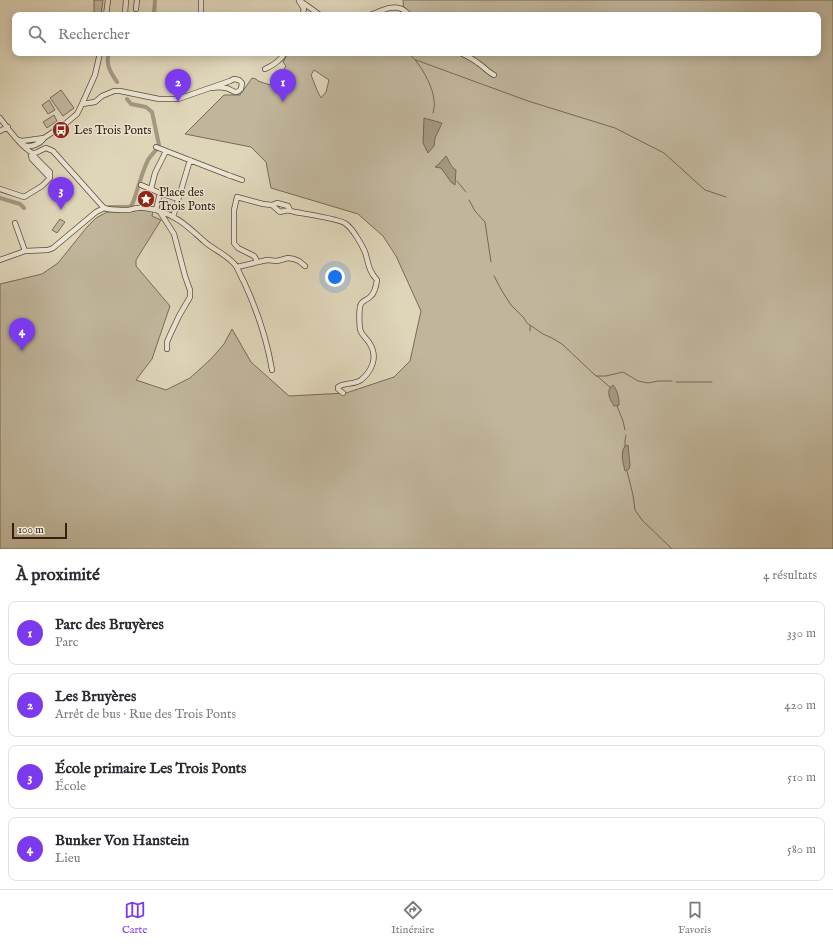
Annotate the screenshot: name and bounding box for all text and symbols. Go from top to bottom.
search box [12,12,821,56]
icon: search [26,23,48,45]
text: Rechercher [58,25,130,44]
pin: 2 [165,69,191,102]
pin: 1 [270,69,296,102]
bus stop icon: Les Trois Ponts [51,120,71,140]
place label: Les Trois Ponts [74,123,152,138]
pin: 3 [48,177,74,210]
place label: Place des Trois Ponts [159,185,216,214]
place icon: Place des Trois Ponts [136,189,156,209]
your location [325,267,345,287]
pin: 4 [9,318,35,351]
scale bar [12,521,67,540]
text: 100 m [18,523,44,537]
text: À proximité [16,565,100,586]
text: 4 résultats [763,567,817,584]
text: Parc des Bruyères [55,615,164,634]
text: 1 [28,625,32,642]
text: 330 m [787,625,816,642]
text: Parc [55,634,78,651]
text: Les Bruyères [55,687,136,706]
text: 2 [27,697,33,714]
text: 420 m [784,697,816,714]
text: Arrêt de bus · Rue des Trois Ponts [55,706,236,723]
text: École primaire Les Trois Ponts [55,759,246,778]
text: 3 [28,769,32,786]
text: 510 m [787,769,816,786]
text: École [55,778,86,795]
text: Bunker Von Hanstein [55,831,189,850]
text: 4 [27,841,33,858]
text: 580 m [787,841,816,858]
text: Lieu [55,850,80,867]
tab: Carte [122,899,147,937]
tab: Itinéraire [391,899,434,937]
tab: Favoris [678,899,711,937]

